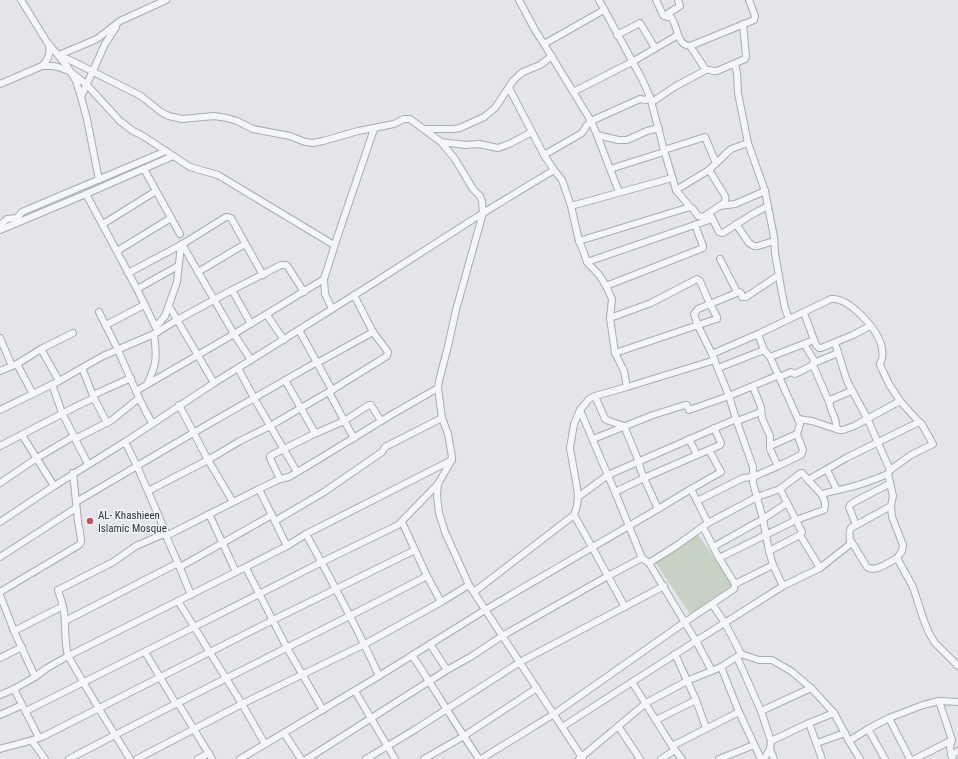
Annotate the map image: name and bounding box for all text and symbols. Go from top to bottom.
place label: AL- Khashieen Islamic Mosque [98,509,167,535]
marker: AL- Khashieen Islamic Mosque [85,516,95,526]

